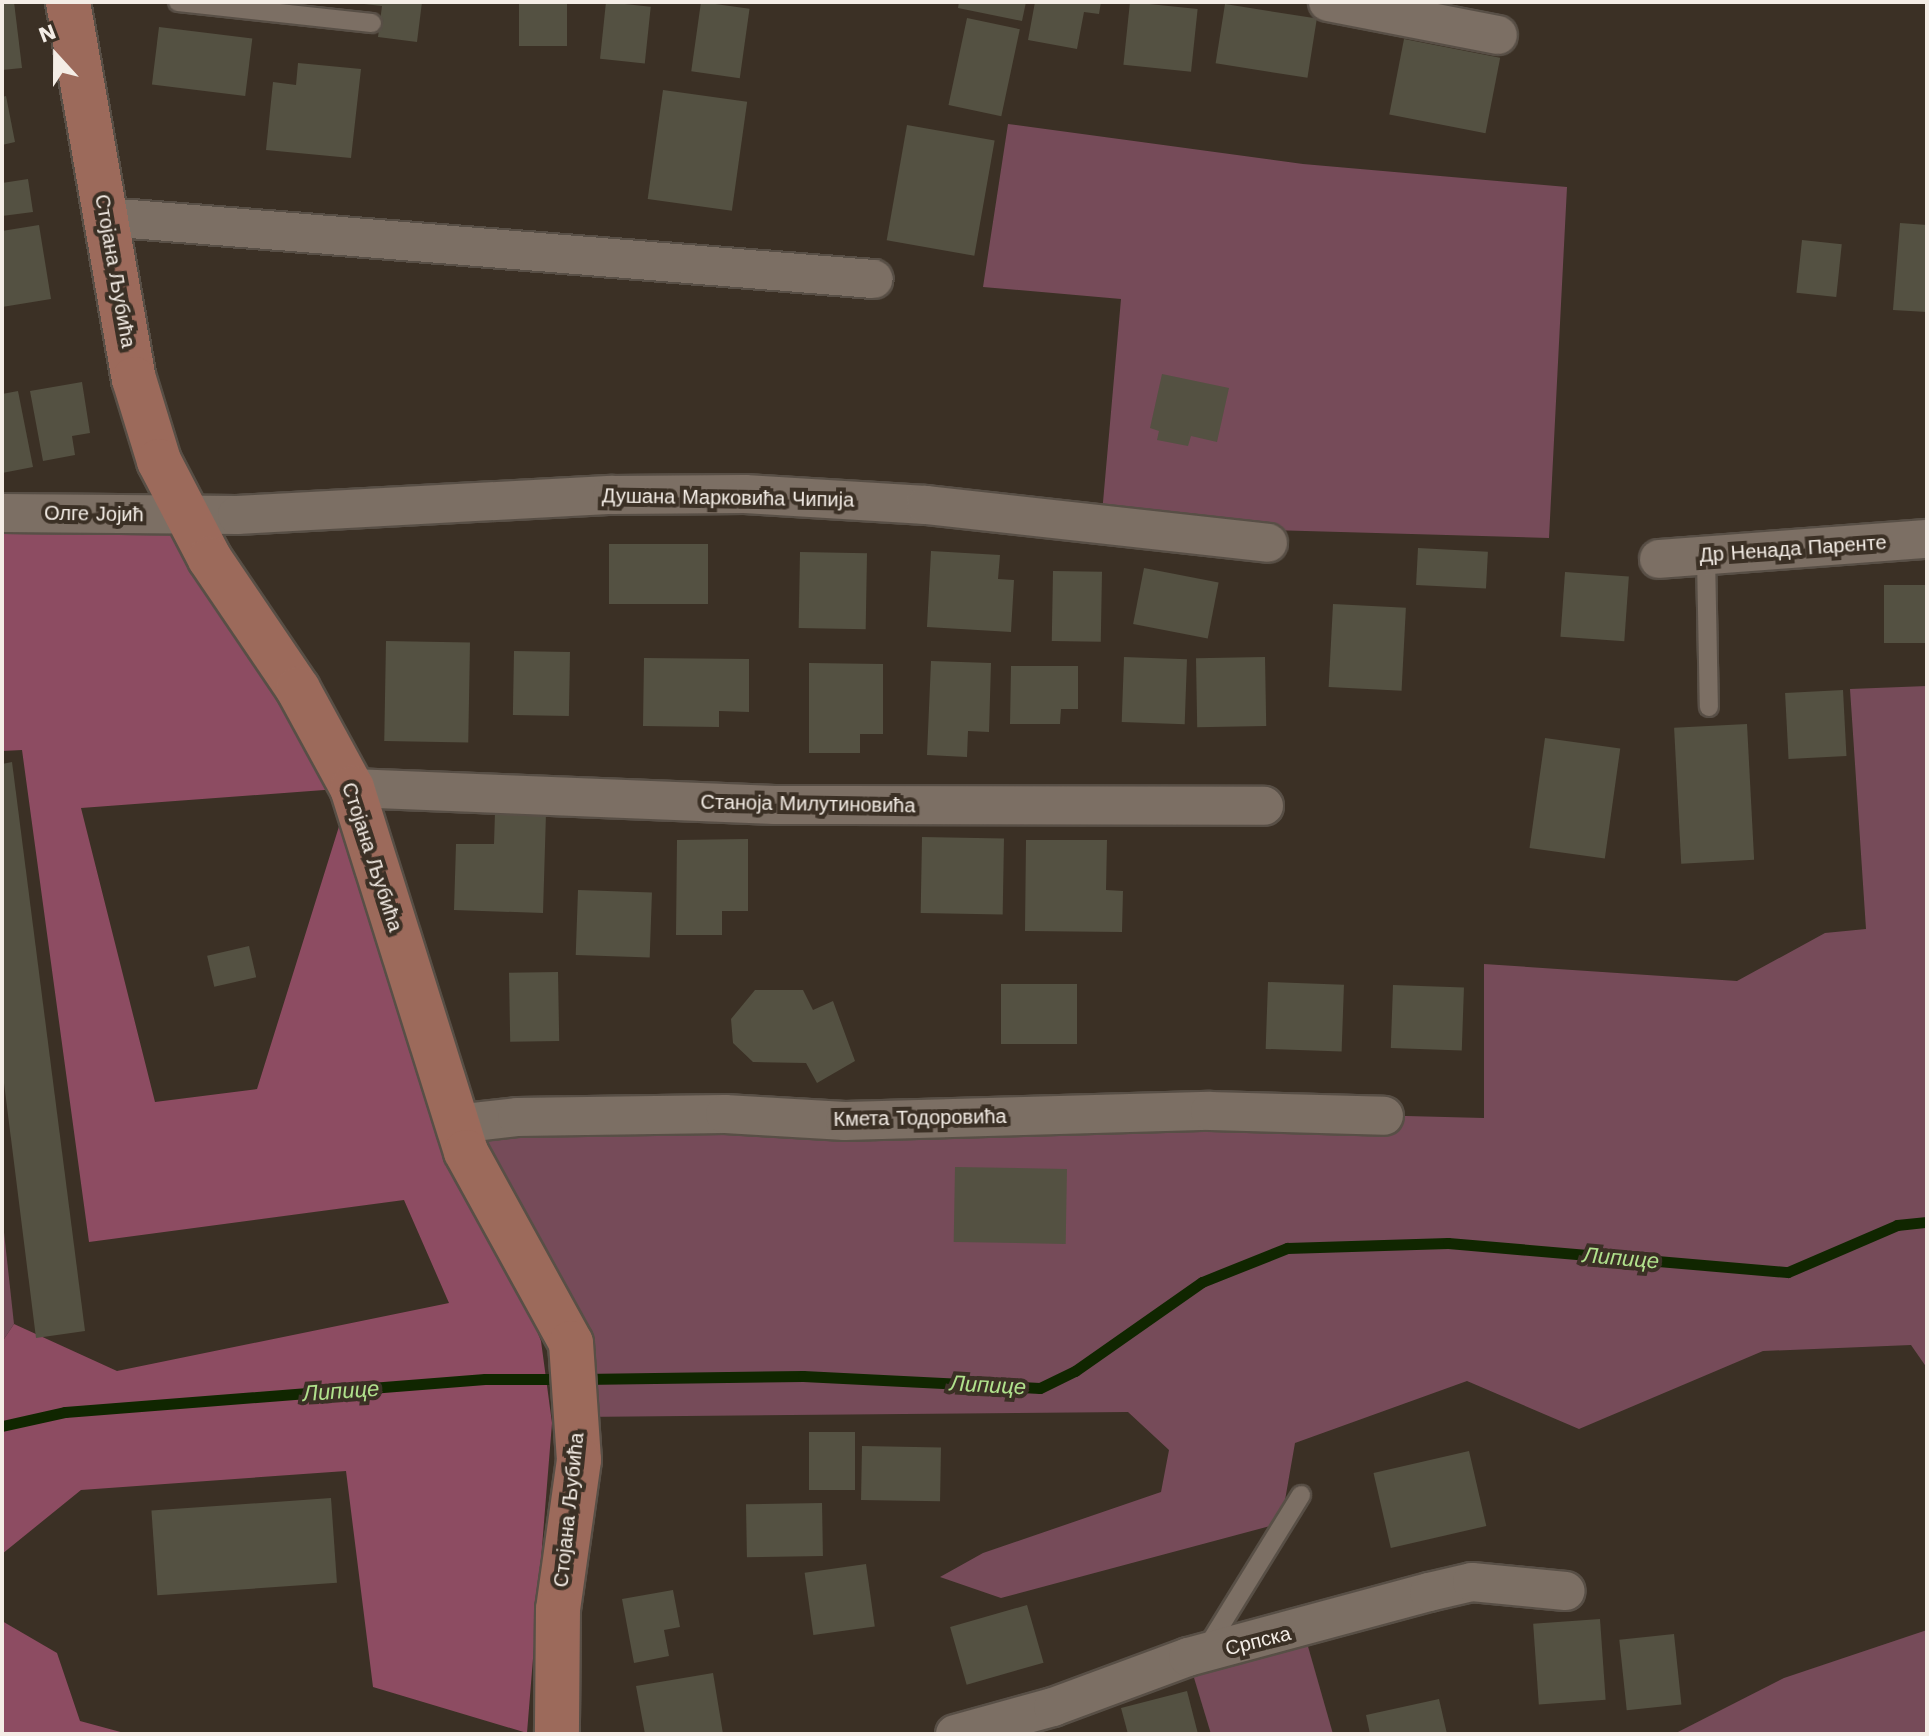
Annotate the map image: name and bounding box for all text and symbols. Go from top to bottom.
north arrow [16,16,96,96]
text: N [35,19,59,48]
street label: Стојана Љубића [90,192,140,350]
street label: Душана Марковића Чипија [602,484,854,512]
street label: Олге Јојић [44,501,144,527]
street label: Др Ненада Паренте [1699,530,1887,568]
street label: Стојана Љубића [337,779,407,935]
street label: Станоја Милутиновића [700,790,916,818]
street label: Кмета Тодоровића [833,1104,1007,1132]
water label: Липице [1582,1242,1660,1274]
water label: Липице [949,1370,1027,1400]
water label: Липице [302,1375,380,1407]
street label: Стојана Љубића [549,1432,589,1588]
street label: Српска [1223,1621,1293,1661]

